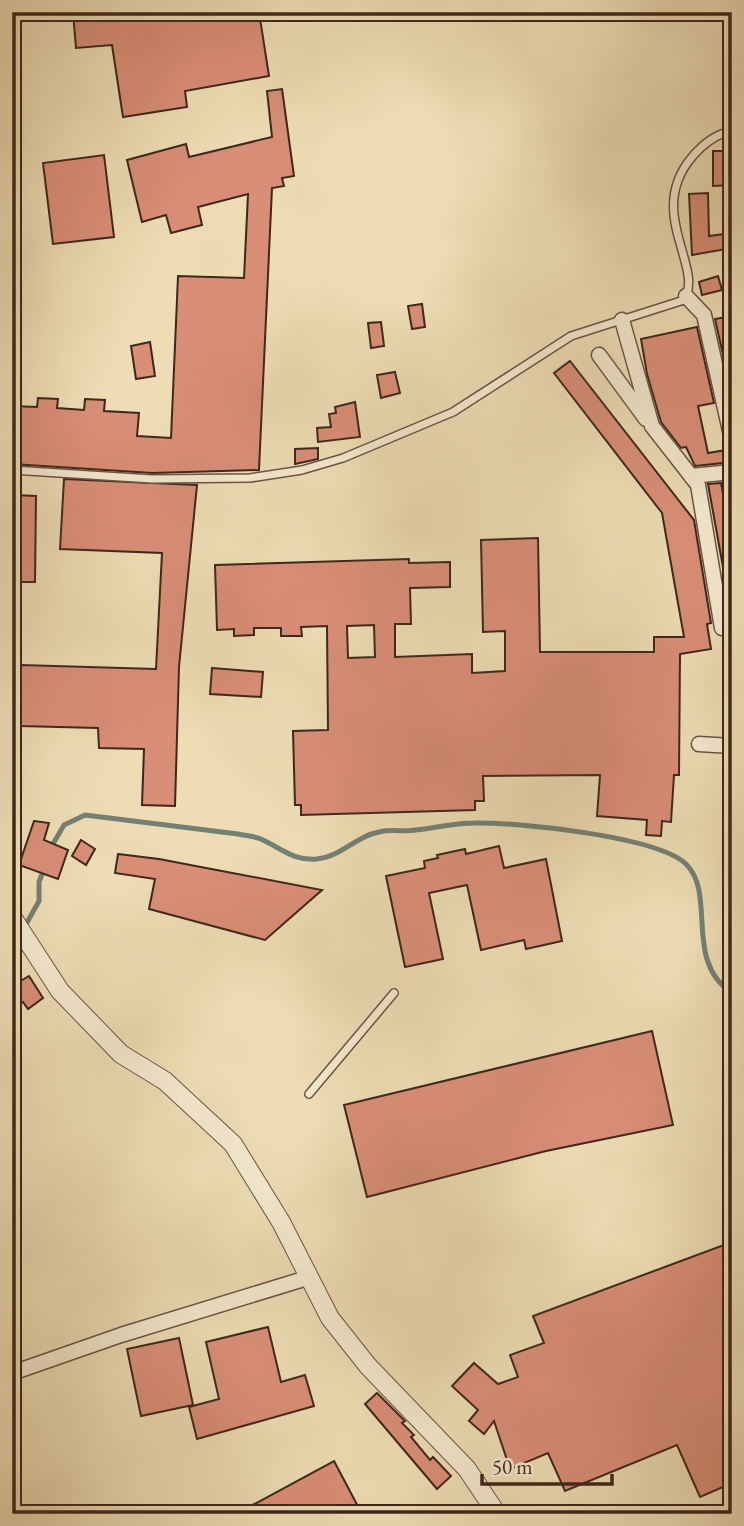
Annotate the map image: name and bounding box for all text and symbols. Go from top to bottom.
scale bar [482,1442,611,1486]
text: 50 m [492,1453,533,1480]

